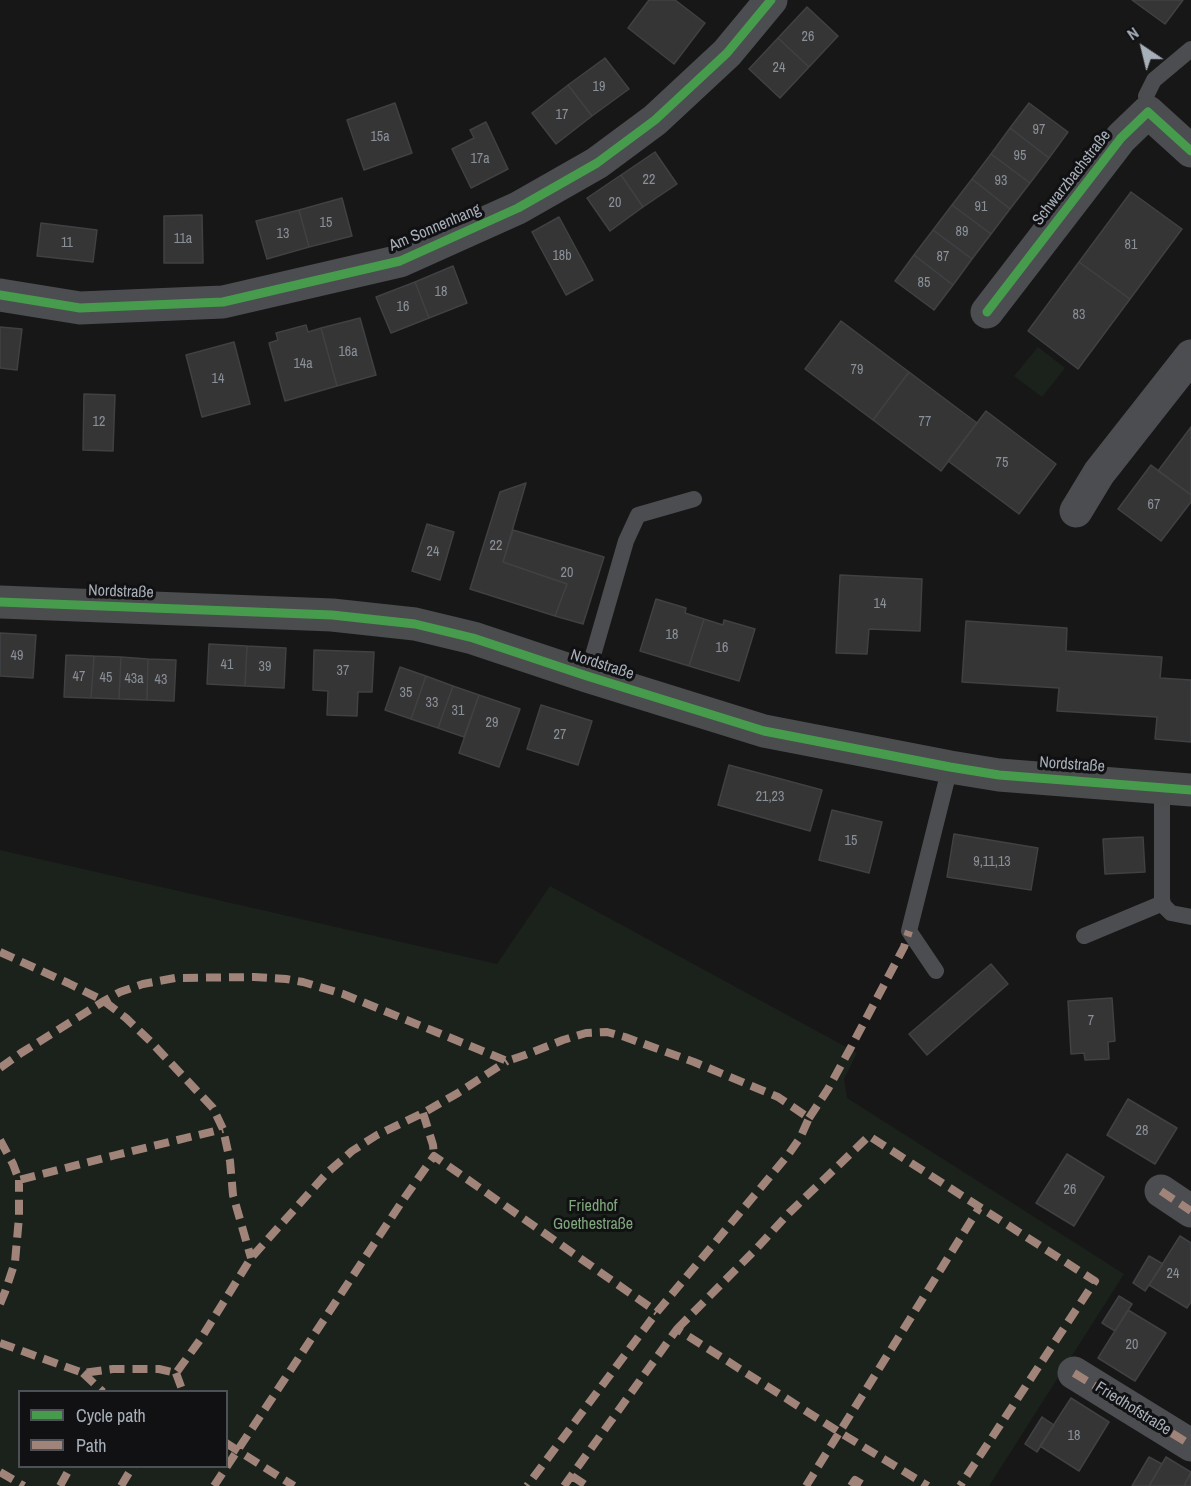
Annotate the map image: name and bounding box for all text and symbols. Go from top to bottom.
north arrow [1113,18,1173,78]
text: N [1122,22,1143,45]
house number: 26 [802,29,814,45]
house number: 24 [773,60,785,76]
house number: 19 [593,79,605,95]
house number: 17 [556,107,568,123]
house number: 97 [1033,122,1045,138]
street label: Schwarzbachstraße [1029,126,1115,230]
house number: 15a [370,129,390,145]
house number: 95 [1014,148,1026,164]
house number: 17a [470,151,490,167]
house number: 22 [643,172,655,188]
house number: 93 [995,173,1007,189]
house number: 20 [609,195,621,211]
house number: 91 [975,199,987,215]
street label: Am Sonnenhang [386,200,484,256]
house number: 15 [320,215,332,231]
house number: 89 [956,224,968,240]
house number: 13 [277,226,289,242]
house number: 11a [174,231,192,247]
house number: 11 [61,235,73,251]
house number: 81 [1125,237,1137,253]
house number: 18b [552,248,572,264]
house number: 87 [937,249,949,265]
house number: 85 [918,275,930,291]
house number: 18 [435,284,447,300]
house number: 16 [397,299,409,315]
house number: 83 [1073,307,1085,323]
house number: 16a [338,344,358,360]
house number: 14a [293,356,313,372]
house number: 79 [851,362,863,378]
house number: 14 [212,371,224,387]
house number: 12 [93,414,105,430]
house number: 77 [919,414,931,430]
house number: 75 [996,455,1008,471]
house number: 67 [1148,497,1160,513]
house number: 22 [490,538,502,554]
house number: 24 [427,544,439,560]
house number: 20 [561,565,573,581]
street label: Nordstraße [88,581,154,603]
house number: 14 [874,596,886,612]
house number: 18 [666,627,678,643]
house number: 16 [716,640,728,656]
street label: Nordstraße [568,646,636,684]
house number: 49 [11,648,23,664]
house number: 41 [221,657,233,673]
house number: 39 [259,659,271,675]
house number: 37 [337,663,349,679]
house number: 47 [73,669,85,685]
house number: 45 [100,670,112,686]
house number: 43a [124,671,144,687]
house number: 43 [155,672,167,688]
house number: 35 [400,685,412,701]
house number: 33 [426,695,438,711]
house number: 31 [452,703,464,719]
house number: 29 [486,715,498,731]
house number: 27 [554,727,566,743]
street label: Nordstraße [1039,753,1105,777]
house number: 21,23 [756,789,784,805]
house number: 15 [845,833,857,849]
house number: 9,11,13 [973,854,1011,870]
house number: 7 [1088,1013,1094,1029]
house number: 28 [1136,1123,1148,1139]
house number: 26 [1064,1182,1076,1198]
park label: Friedhof Goethestraße [553,1197,633,1235]
house number: 24 [1167,1266,1179,1282]
house number: 20 [1126,1337,1138,1353]
street label: Friedhofstraße [1091,1378,1175,1440]
legend [18,1390,228,1468]
text: Cycle path [76,1403,146,1428]
house number: 18 [1068,1428,1080,1444]
text: Path [76,1433,106,1458]

